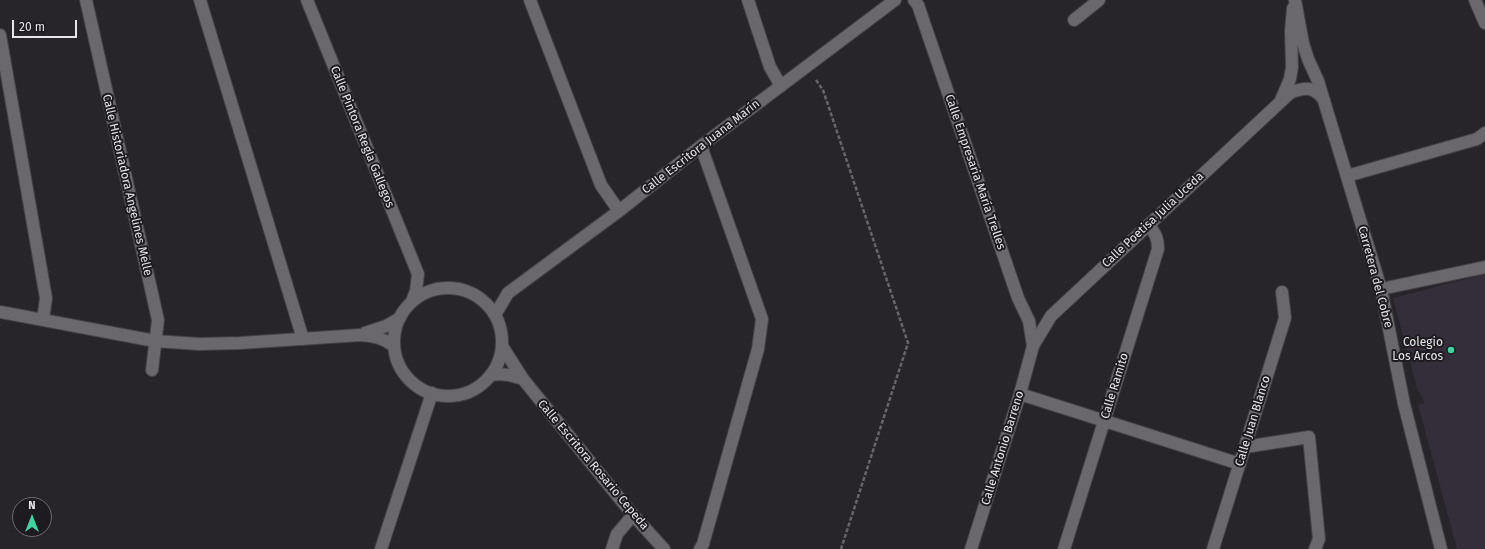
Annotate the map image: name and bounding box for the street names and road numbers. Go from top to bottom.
street label: Calle Pintora Regla Gallegos [327,64,397,210]
street label: Calle Empresaria María Trelles [942,92,1008,252]
street label: Calle Historiadora Angelines Melle [99,93,155,277]
street label: Calle Escritora Juana Marín [639,97,763,197]
street label: Calle Poetisa Julia Uceda [1099,169,1207,271]
street label: Carretera del Cobre [1354,224,1396,330]
street label: Calle Ramito [1098,351,1132,421]
street label: Calle Juan Blanco [1232,374,1274,468]
street label: Calle Antonio Barreno [979,389,1027,507]
street label: Calle Escritora Rosario Cepeda [534,397,652,533]

